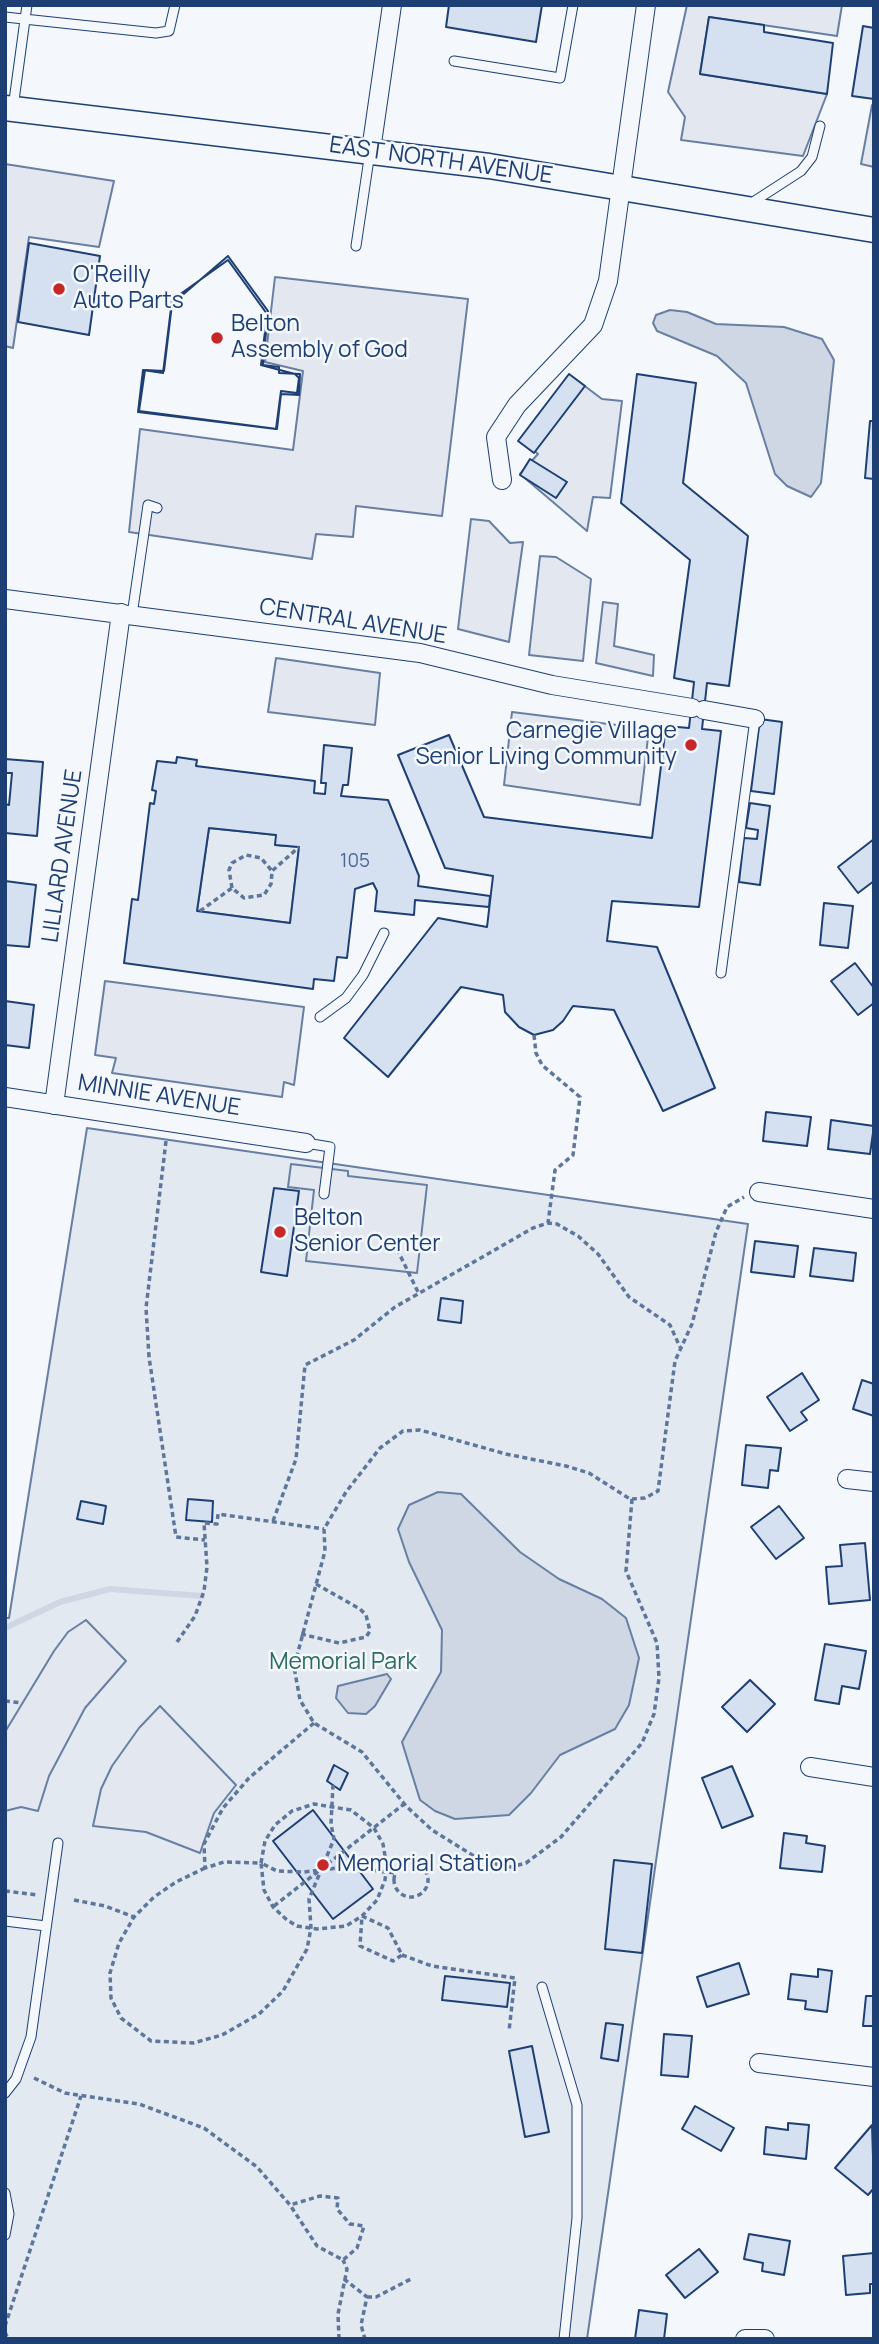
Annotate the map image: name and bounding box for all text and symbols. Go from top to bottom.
street label: EAST NORTH AVENUE [327,132,555,190]
place label: O'Reilly Auto Parts [73,262,184,316]
marker: O'Reilly Auto Parts [51,281,67,297]
place label: Belton Assembly of God [231,311,408,365]
marker: Belton Assembly of God [209,330,225,346]
street label: CENTRAL AVENUE [257,594,449,650]
place label: Carnegie Village Senior Living Community [415,718,677,772]
marker: Carnegie Village Senior Living Community [683,737,699,753]
street label: LILLARD AVENUE [37,768,89,944]
house number: 105 [340,851,370,873]
street label: MINNIE AVENUE [76,1070,242,1122]
place label: Belton Senior Center [294,1205,441,1259]
marker: Belton Senior Center [272,1224,288,1240]
park label: Memorial Park [269,1649,417,1677]
place label: Memorial Station [337,1851,517,1879]
marker: Memorial Station [315,1857,331,1873]

